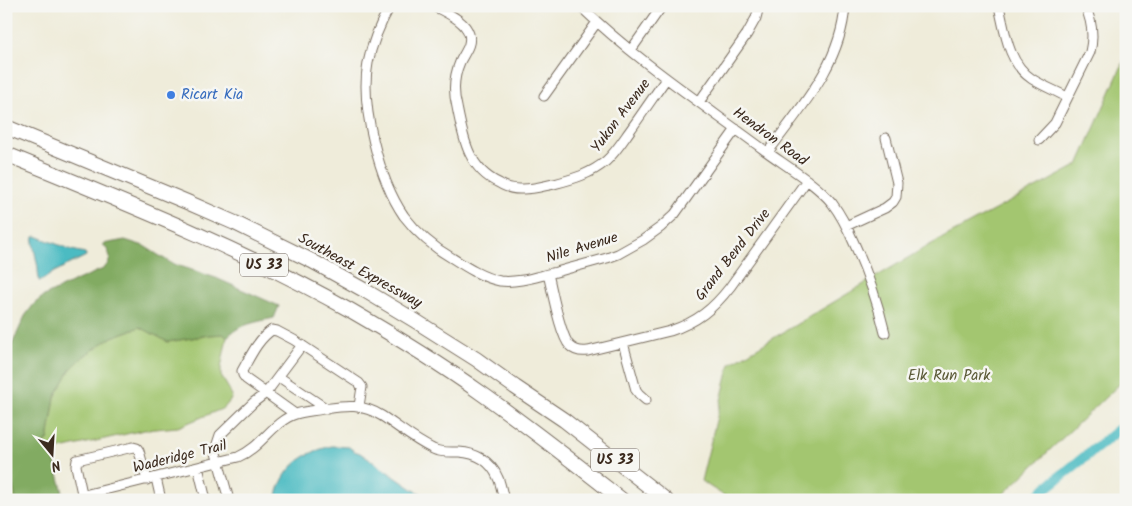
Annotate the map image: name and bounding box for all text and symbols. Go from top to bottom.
street label: Yukon Avenue [585,74,657,158]
place label: Ricart Kia [181,83,243,107]
marker: Ricart Kia [165,89,177,101]
street label: Hendron Road [727,101,813,173]
street label: Grand Bend Drive [689,203,777,306]
street label: Nile Avenue [543,226,621,270]
street label: Southeast Expressway [293,227,427,316]
road number: US 33 [240,254,288,276]
park label: Elk Run Park [908,364,991,388]
north arrow [28,428,78,478]
street label: Waderidge Trail [130,434,230,480]
road number: US 33 [591,448,639,472]
text: N [48,454,63,477]

